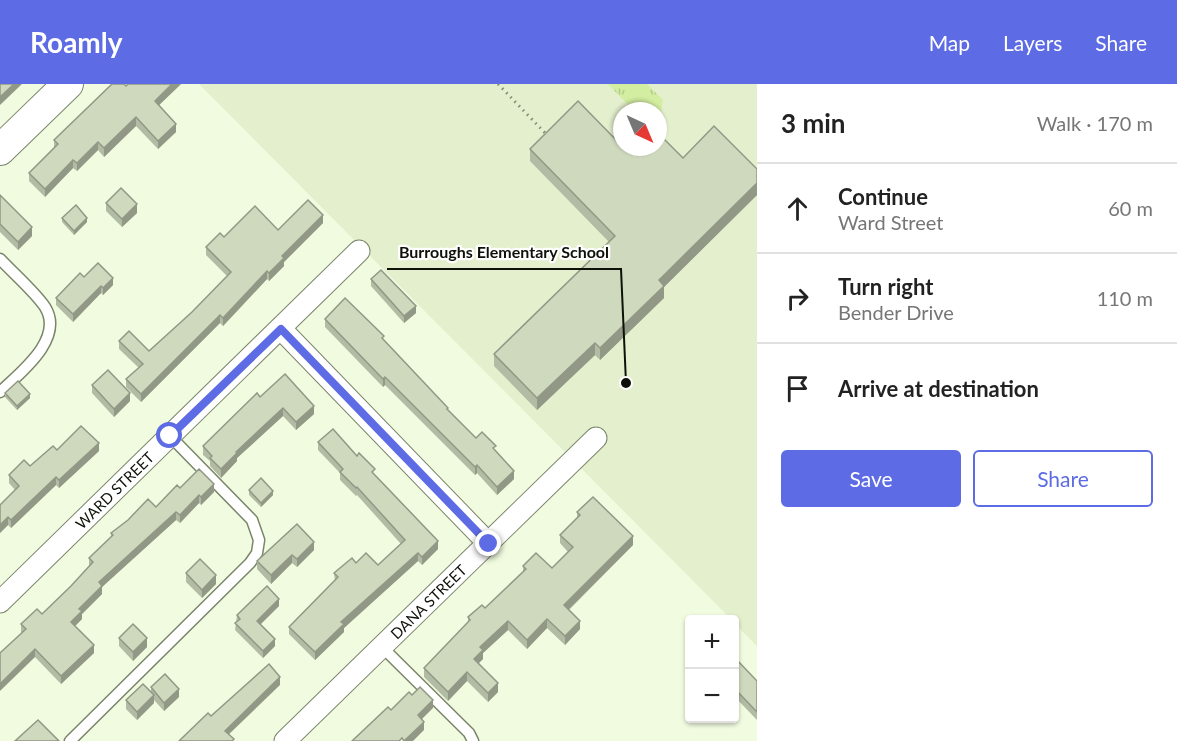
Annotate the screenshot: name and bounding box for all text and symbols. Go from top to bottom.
text: Roamly [30,25,123,59]
text: Map [929,30,970,55]
text: Layers [1003,30,1062,55]
text: Share [1095,30,1147,55]
north arrow [613,102,667,156]
text: 3 min [781,107,845,139]
text: Walk · 170 m [1037,111,1153,135]
text: Continue [838,183,928,210]
icon: ahead [781,192,814,225]
text: 60 m [1108,196,1153,220]
text: Ward Street [838,210,943,234]
callout: Burroughs Elementary School [387,235,621,269]
text: Burroughs Elementary School [399,242,609,261]
text: Turn right [838,273,933,300]
icon: right [781,282,814,315]
text: 110 m [1097,286,1153,310]
text: Bender Drive [838,300,954,324]
icon: arrive [781,372,814,405]
text: Arrive at destination [838,375,1039,402]
route start [156,422,182,448]
street label: WARD STREET [72,448,157,532]
button: Save [781,450,961,507]
button: Share [973,450,1153,507]
route end [475,530,501,556]
street label: DANA STREET [387,560,470,642]
map controls [685,615,739,723]
button: + [685,615,739,669]
button: − [685,669,739,723]

